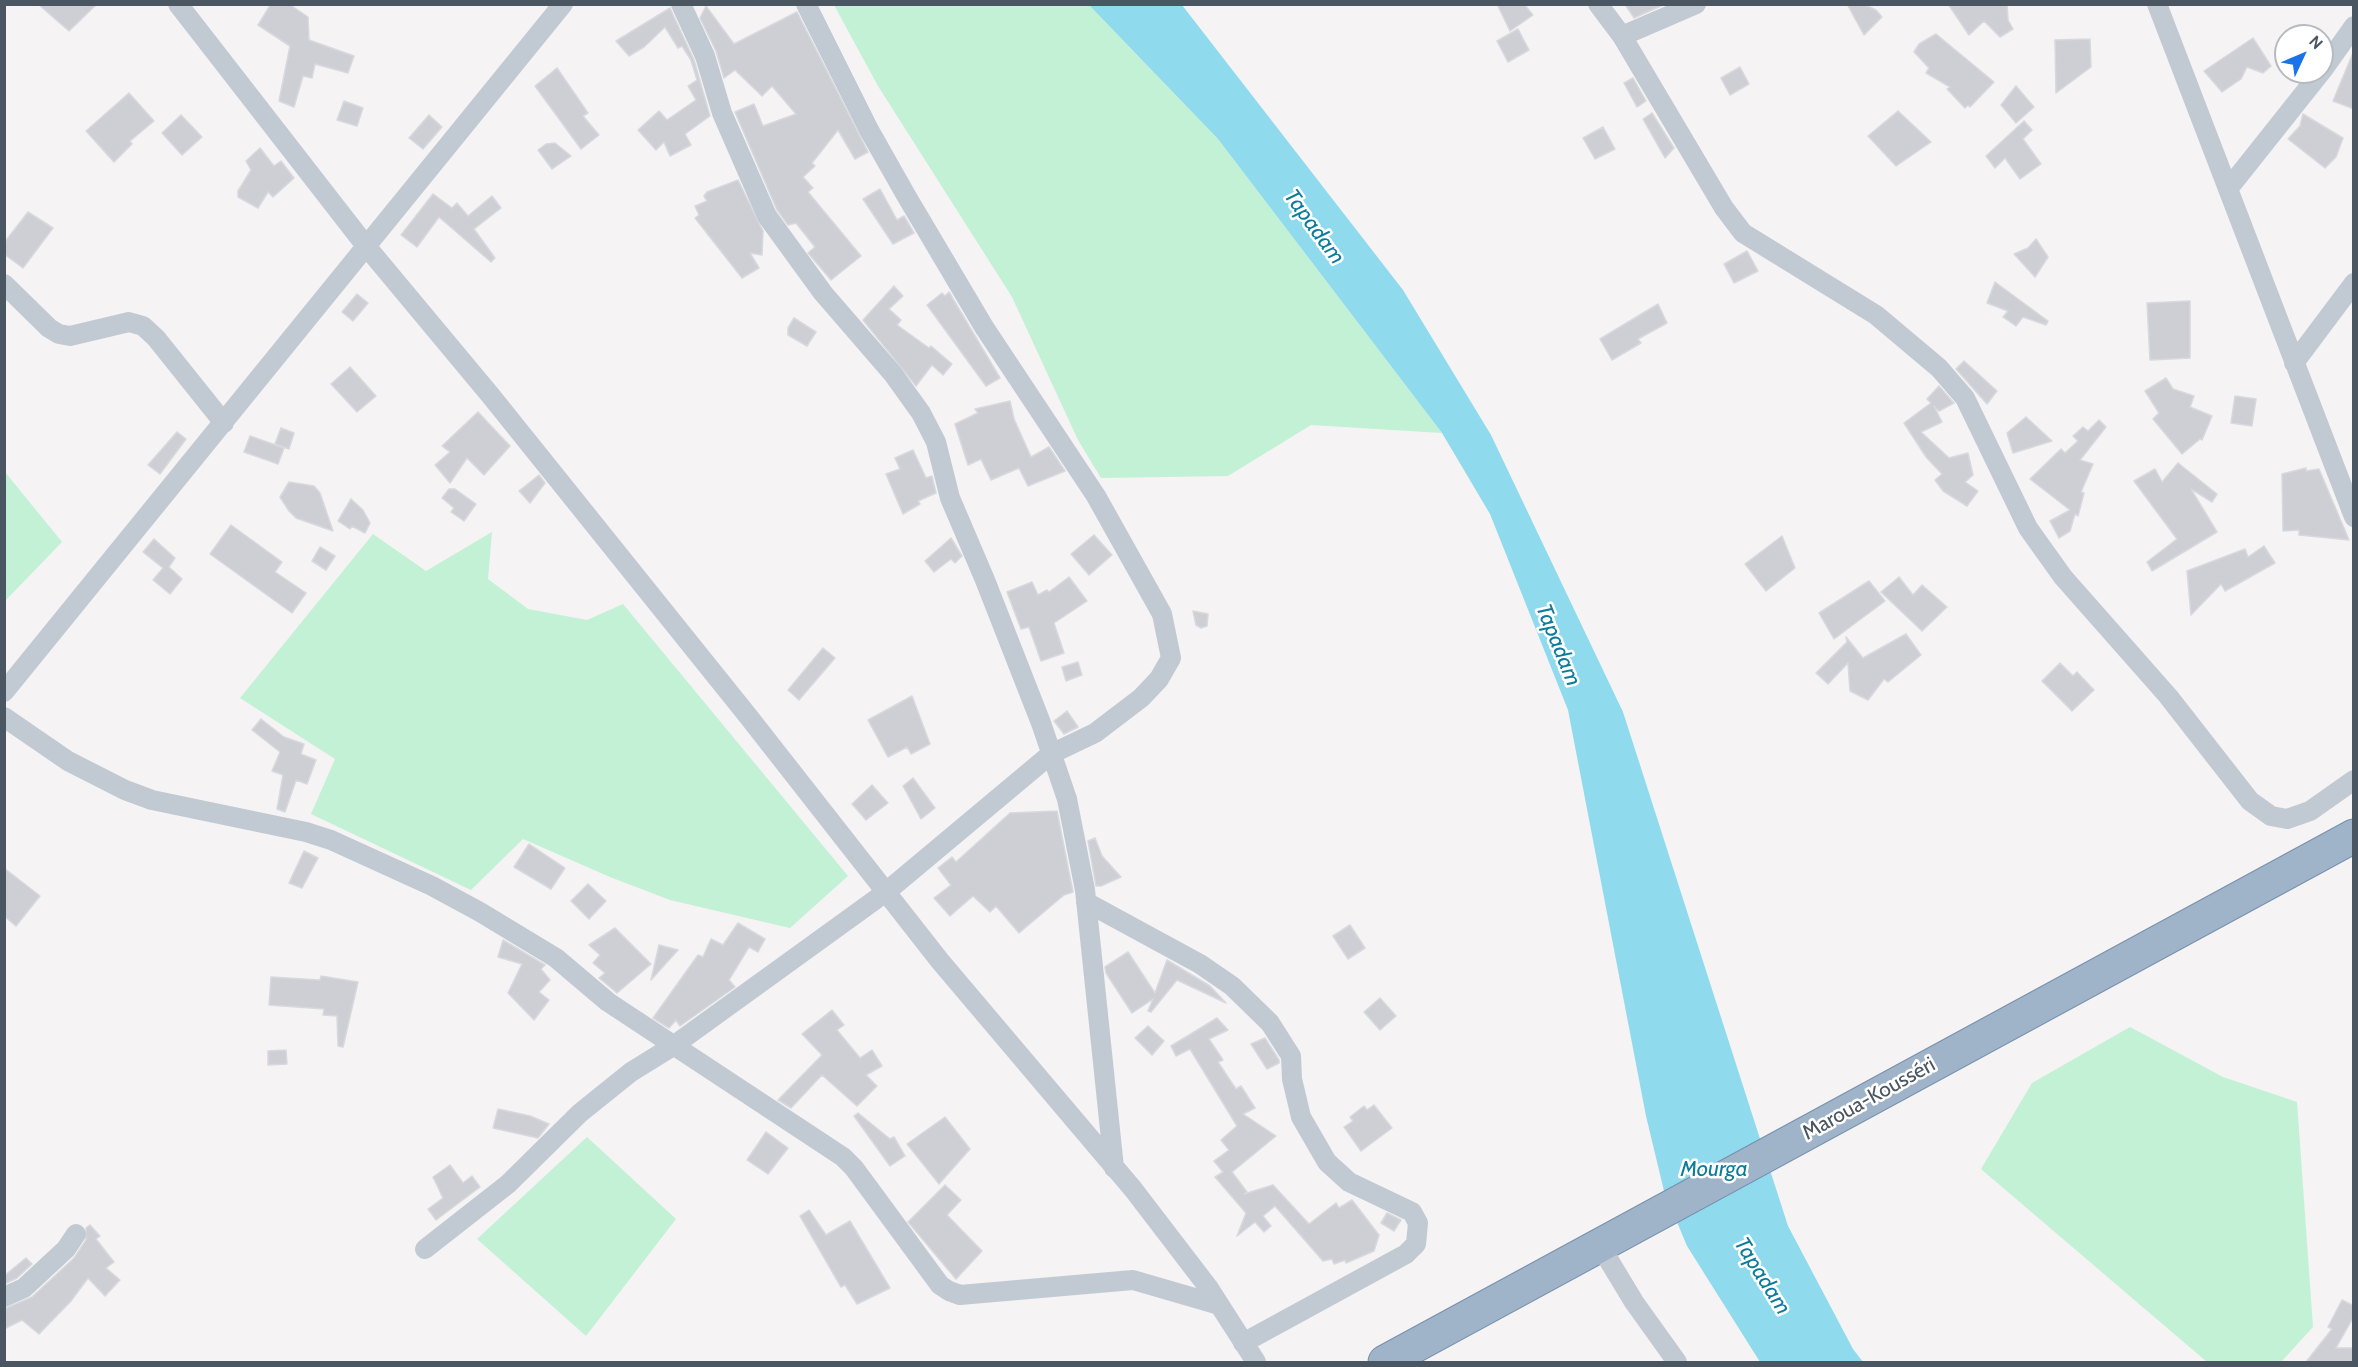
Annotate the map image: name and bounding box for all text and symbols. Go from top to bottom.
north arrow [2274,24,2334,84]
text: N [2305,32,2327,53]
water label: Tapadam [1278,185,1350,269]
water label: Tapadam [1530,600,1586,690]
street label: Maroua-Kousséri [1798,1052,1940,1146]
water label: Mourga [1680,1157,1748,1183]
water label: Tapadam [1728,1233,1796,1319]

